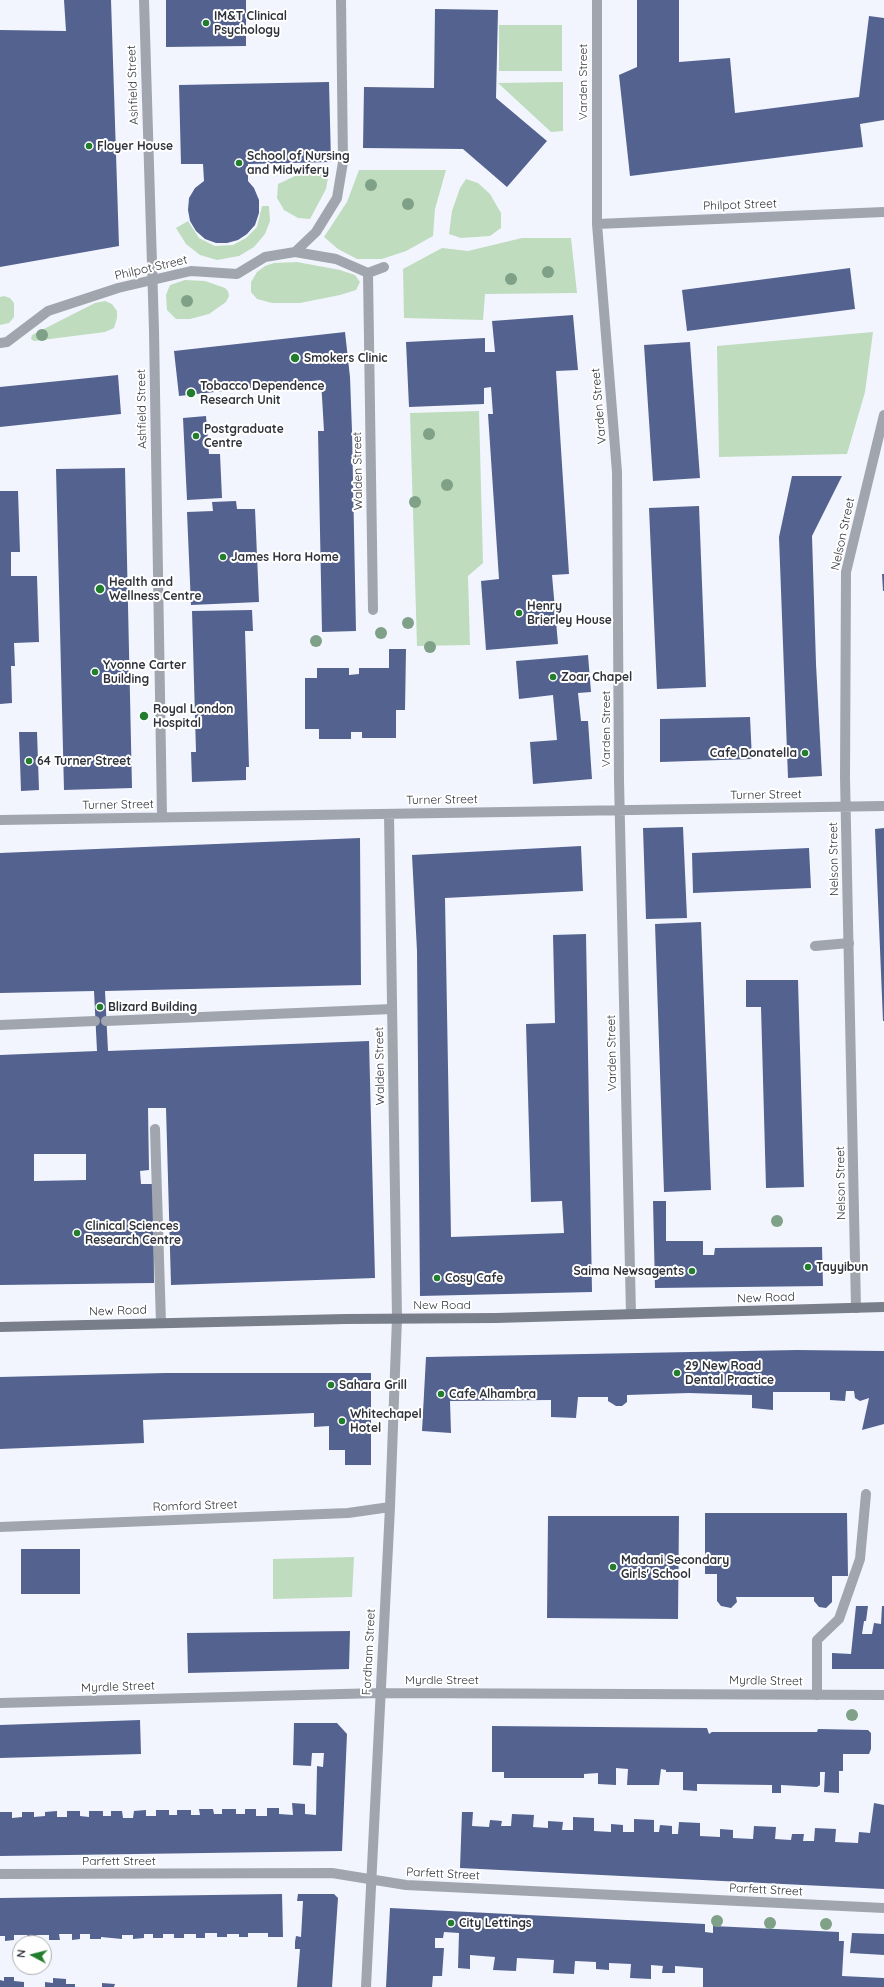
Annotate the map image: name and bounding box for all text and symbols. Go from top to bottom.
place label: IM&T Clinical Psychology [214,9,287,37]
marker: IM&T Clinical Psychology [201,18,211,28]
street label: Varden Street [576,44,590,120]
street label: Ashfield Street [124,45,142,125]
place label: Floyer House [97,139,173,153]
marker: Floyer House [84,141,94,151]
place label: School of Nursing and Midwifery [247,149,350,177]
marker: School of Nursing and Midwifery [234,158,244,168]
street label: Philpot Street [703,197,777,213]
street label: Philpot Street [113,253,189,283]
place label: Smokers Clinic [304,351,388,365]
marker: Smokers Clinic [289,352,301,364]
street label: Varden Street [588,367,610,445]
street label: Ashfield Street [134,369,150,449]
place label: Tobacco Dependence Research Unit [200,379,325,407]
marker: Tobacco Dependence Research Unit [185,387,197,399]
place label: Postgraduate Centre [204,422,284,450]
marker: Postgraduate Centre [191,431,201,441]
street label: Walden Street [350,432,366,510]
street label: Nelson Street [828,496,858,572]
place label: James Hora Home [231,550,339,564]
marker: James Hora Home [218,552,228,562]
place label: Health and Wellness Centre [109,575,202,603]
marker: Health and Wellness Centre [94,583,106,595]
place label: Henry Brierley House [527,599,612,627]
marker: Henry Brierley House [514,608,524,618]
place label: Yvonne Carter Building [103,658,186,686]
marker: Yvonne Carter Building [90,667,100,677]
place label: Zoar Chapel [561,670,632,684]
marker: Zoar Chapel [548,672,558,682]
street label: Varden Street [599,691,613,767]
place label: Royal London Hospital [153,702,233,730]
marker: Royal London Hospital [138,710,150,722]
place label: Cafe Donatella [710,746,797,760]
marker: Cafe Donatella [800,748,810,758]
place label: 64 Turner Street [37,754,131,768]
marker: 64 Turner Street [24,756,34,766]
street label: Turner Street [730,787,802,803]
street label: Turner Street [406,792,478,808]
street label: Turner Street [82,797,154,813]
street label: Nelson Street [826,822,842,896]
place label: Blizard Building [108,1000,197,1014]
marker: Blizard Building [95,1002,105,1012]
street label: Varden Street [604,1015,620,1091]
street label: Walden Street [372,1027,388,1105]
street label: Nelson Street [833,1146,849,1220]
place label: Clinical Sciences Research Centre [85,1219,181,1247]
marker: Clinical Sciences Research Centre [72,1228,82,1238]
place label: Tayyibun [816,1260,868,1274]
marker: Tayyibun [803,1262,813,1272]
place label: Saima Newsagents [573,1264,684,1278]
marker: Saima Newsagents [687,1266,697,1276]
place label: Cosy Cafe [445,1271,503,1285]
marker: Cosy Cafe [432,1273,442,1283]
street label: New Road [737,1290,795,1306]
street label: New Road [413,1298,471,1312]
street label: New Road [89,1303,147,1319]
place label: 29 New Road Dental Practice [685,1359,774,1387]
marker: 29 New Road Dental Practice [672,1368,682,1378]
place label: Sahara Grill [339,1378,407,1392]
marker: Sahara Grill [326,1380,336,1390]
place label: Cafe Alhambra [449,1387,536,1401]
marker: Cafe Alhambra [436,1389,446,1399]
place label: Whitechapel Hotel [350,1407,422,1435]
marker: Whitechapel Hotel [337,1416,347,1426]
street label: Romford Street [152,1497,238,1515]
place label: Madani Secondary Girls' School [621,1553,729,1581]
marker: Madani Secondary Girls' School [608,1562,618,1572]
street label: Fordham Street [360,1608,378,1696]
street label: Myrdle Street [405,1673,479,1687]
street label: Myrdle Street [729,1673,803,1689]
street label: Myrdle Street [81,1679,155,1695]
street label: Parfett Street [82,1854,156,1868]
street label: Parfett Street [406,1865,480,1883]
street label: Parfett Street [729,1881,803,1899]
place label: City Lettings [459,1916,532,1930]
marker: City Lettings [446,1918,456,1928]
north arrow [12,1935,52,1975]
text: N [14,1949,29,1959]

